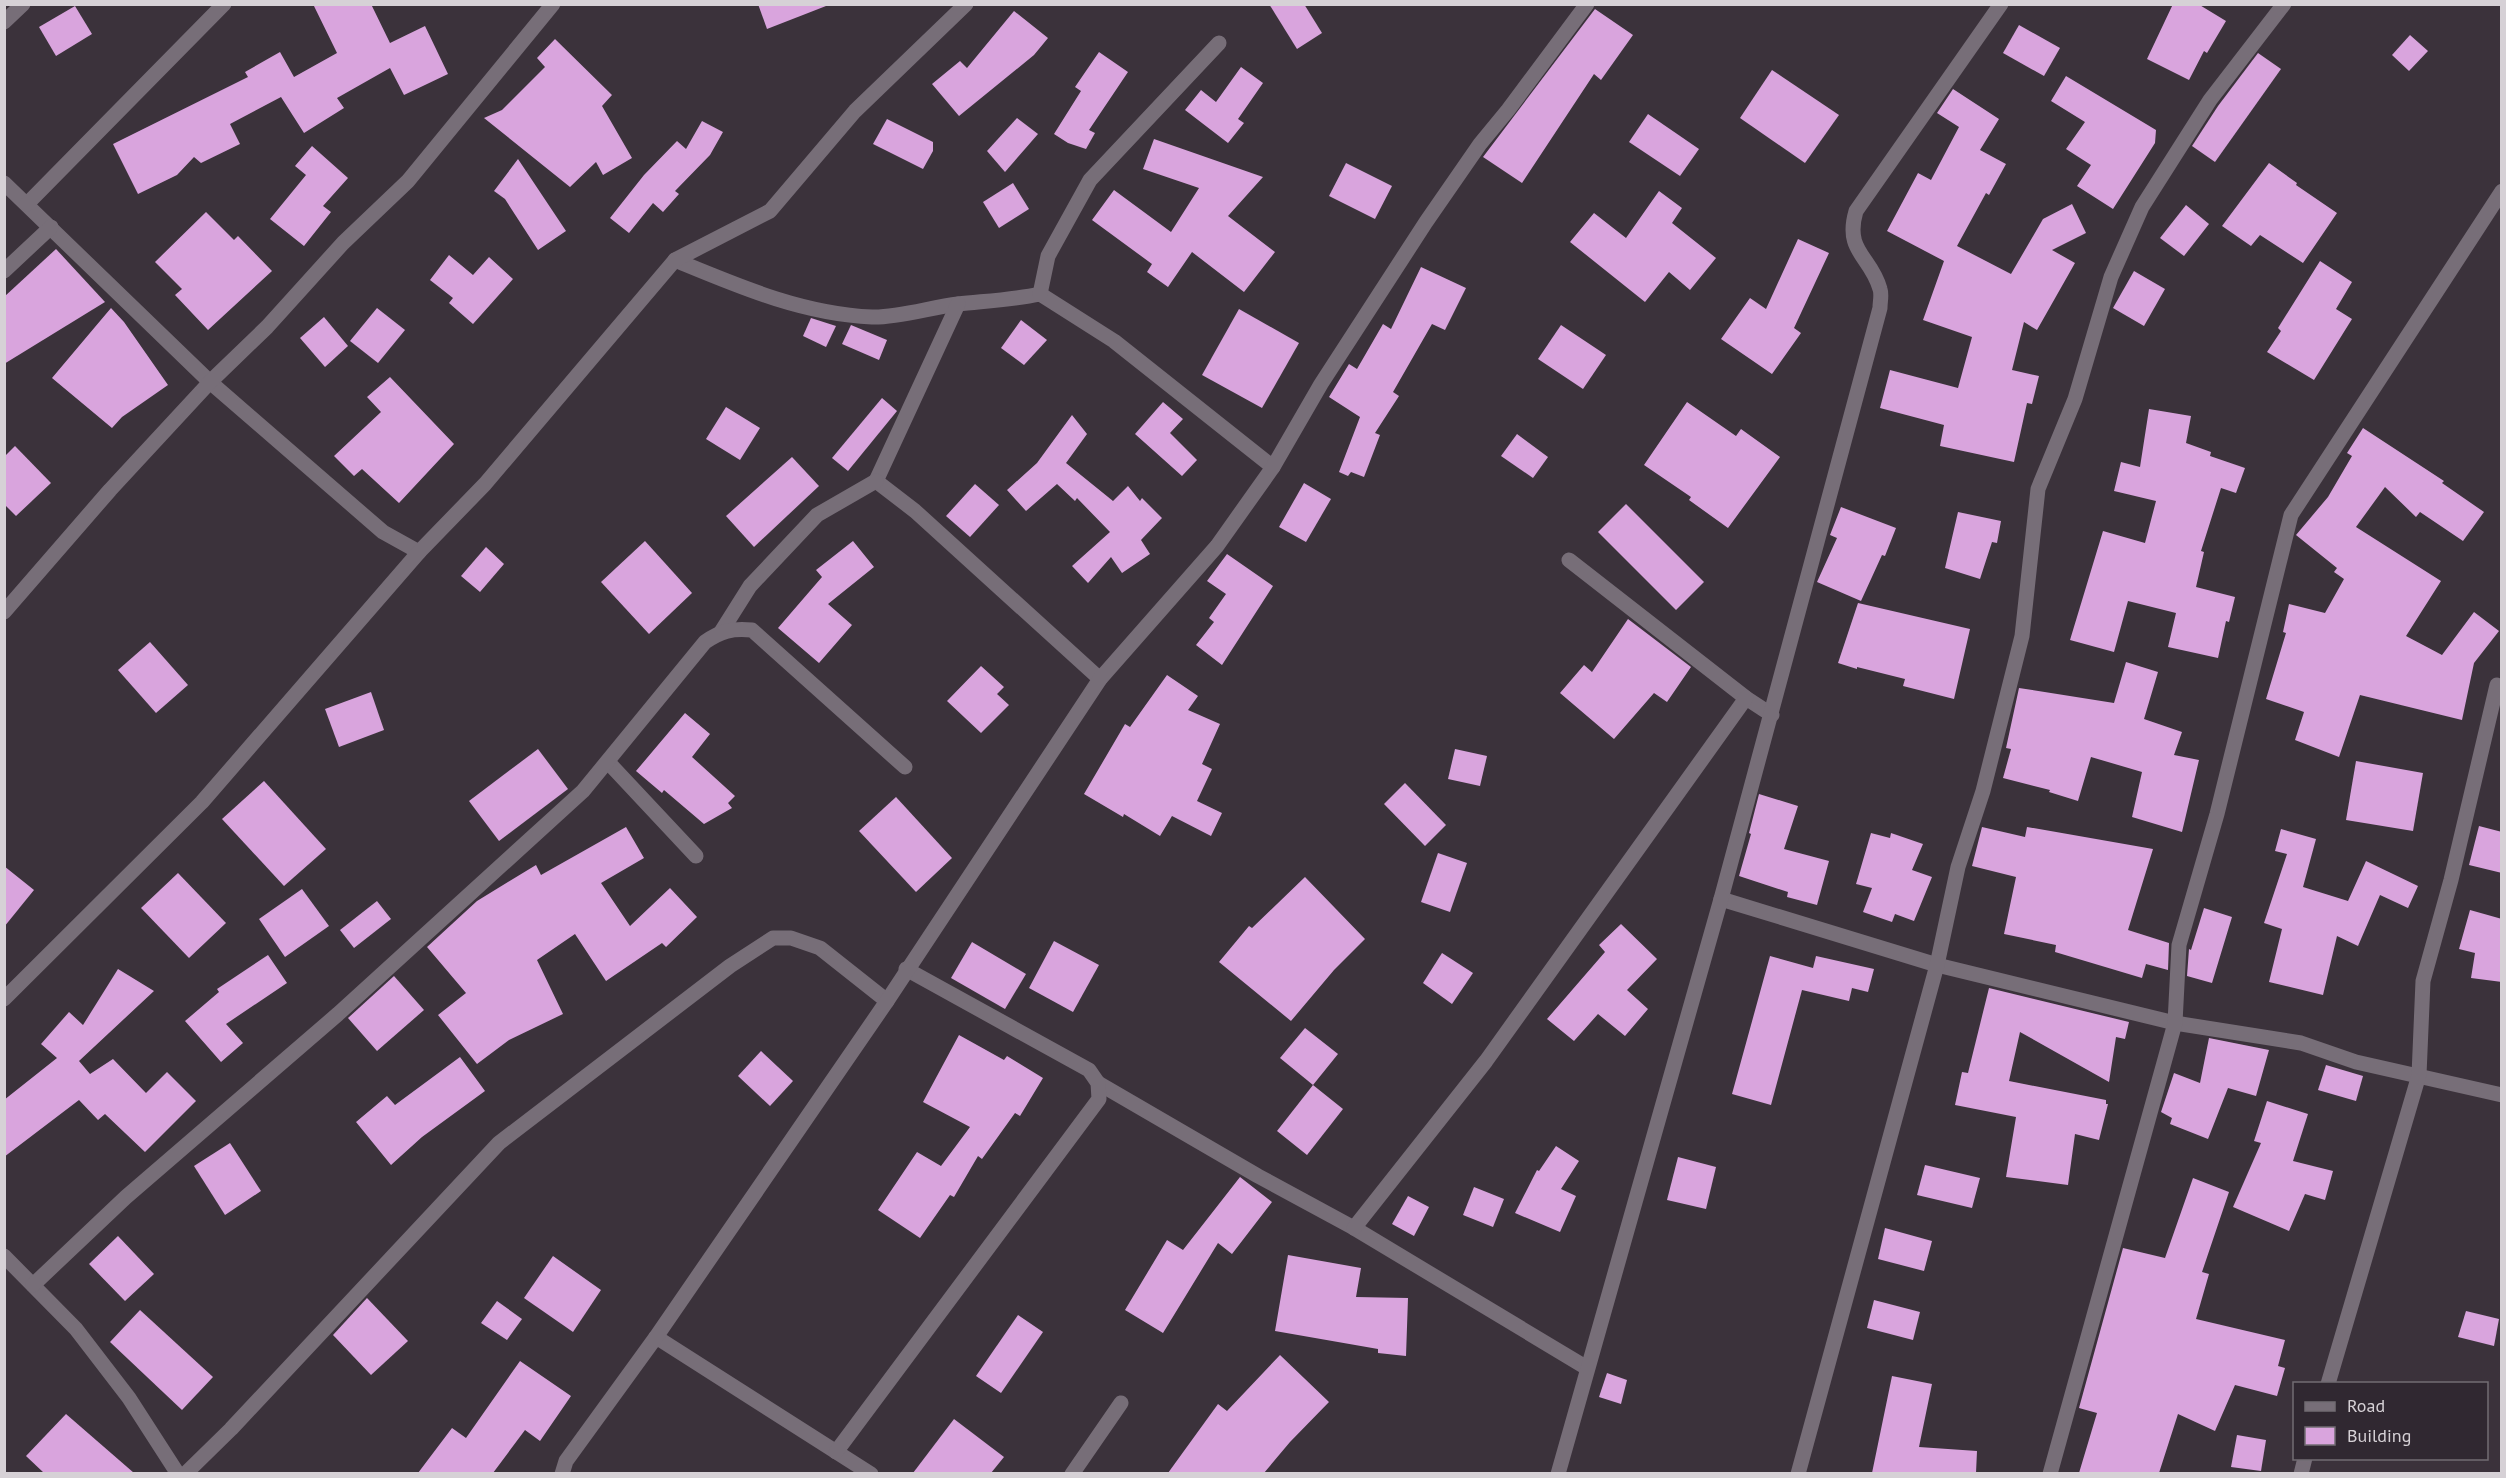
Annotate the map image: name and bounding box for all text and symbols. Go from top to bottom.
legend [2293,1382,2488,1460]
text: Road [2347,1394,2385,1417]
text: Building [2347,1424,2411,1447]

